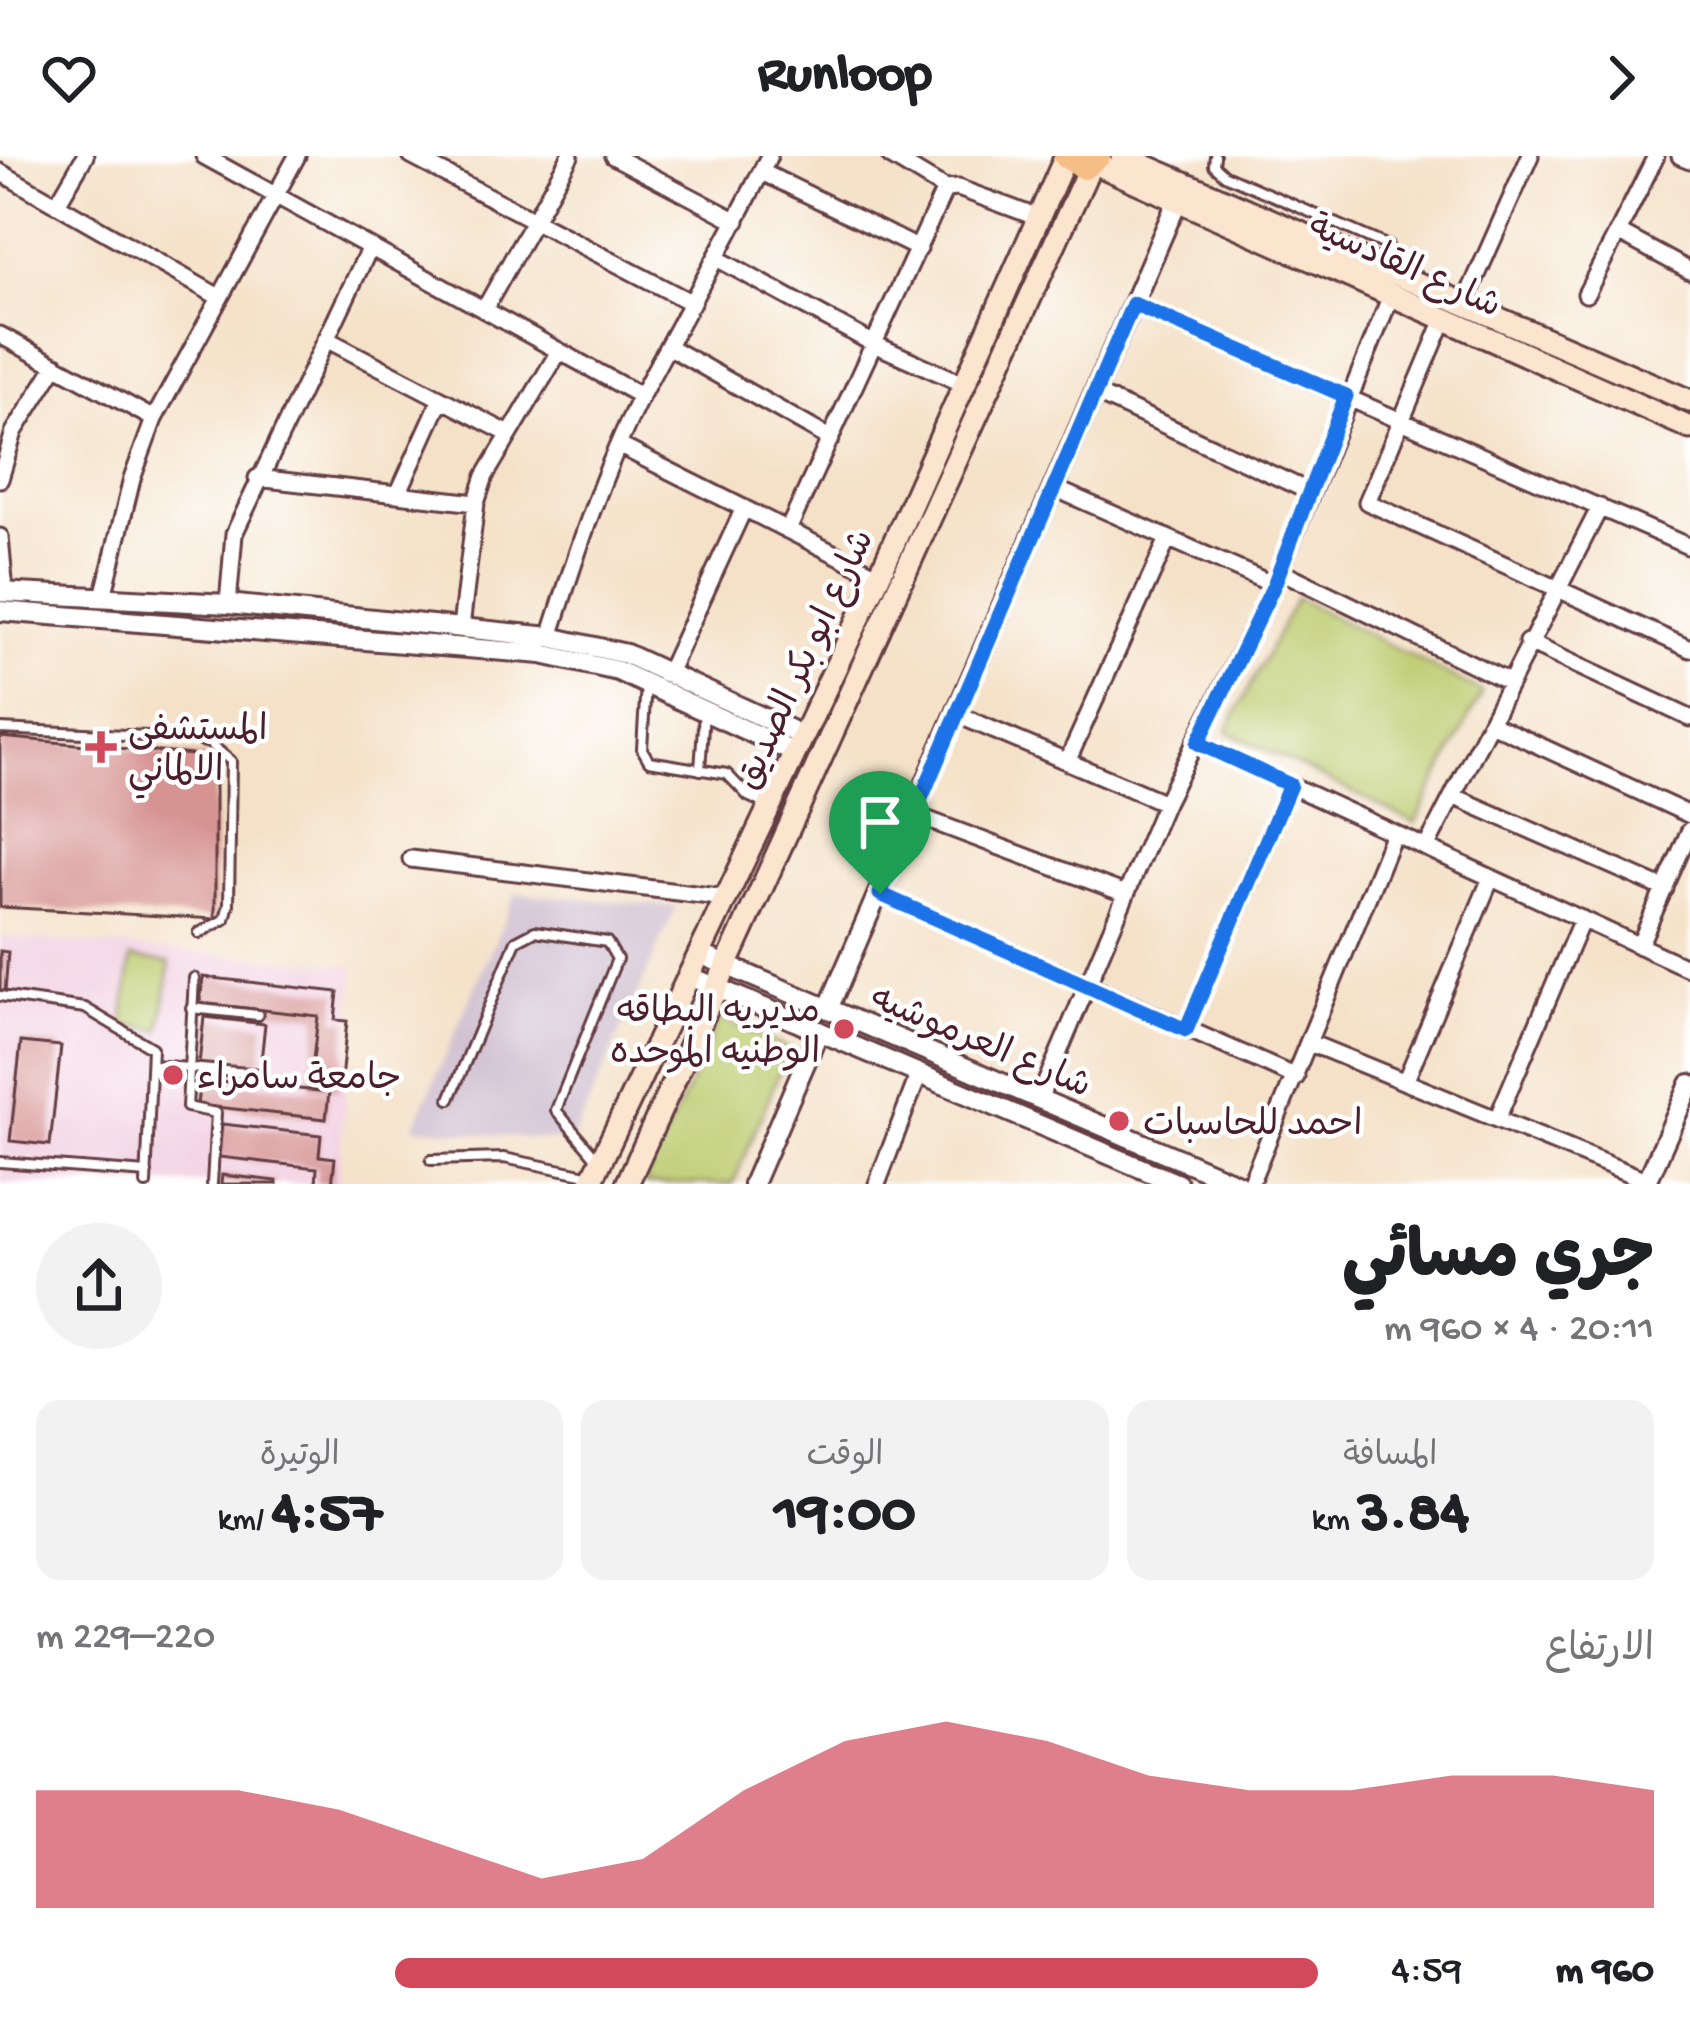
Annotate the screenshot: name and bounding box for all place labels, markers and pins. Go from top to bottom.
place label: المستشفى الالماني [128,711,268,799]
marker: المستشفى الالماني [85,731,117,763]
pin [829,771,931,894]
place label: مديريه البطاقه الوطنيه الموحده [610,993,820,1077]
marker: مديريه البطاقه الوطنيه الموحده [831,1016,857,1042]
place label: جامعة سامراء [197,1060,401,1103]
marker: جامعة سامراء [160,1062,186,1088]
place label: احمد للحاسبات [1143,1106,1362,1149]
marker: احمد للحاسبات [1106,1108,1132,1134]

